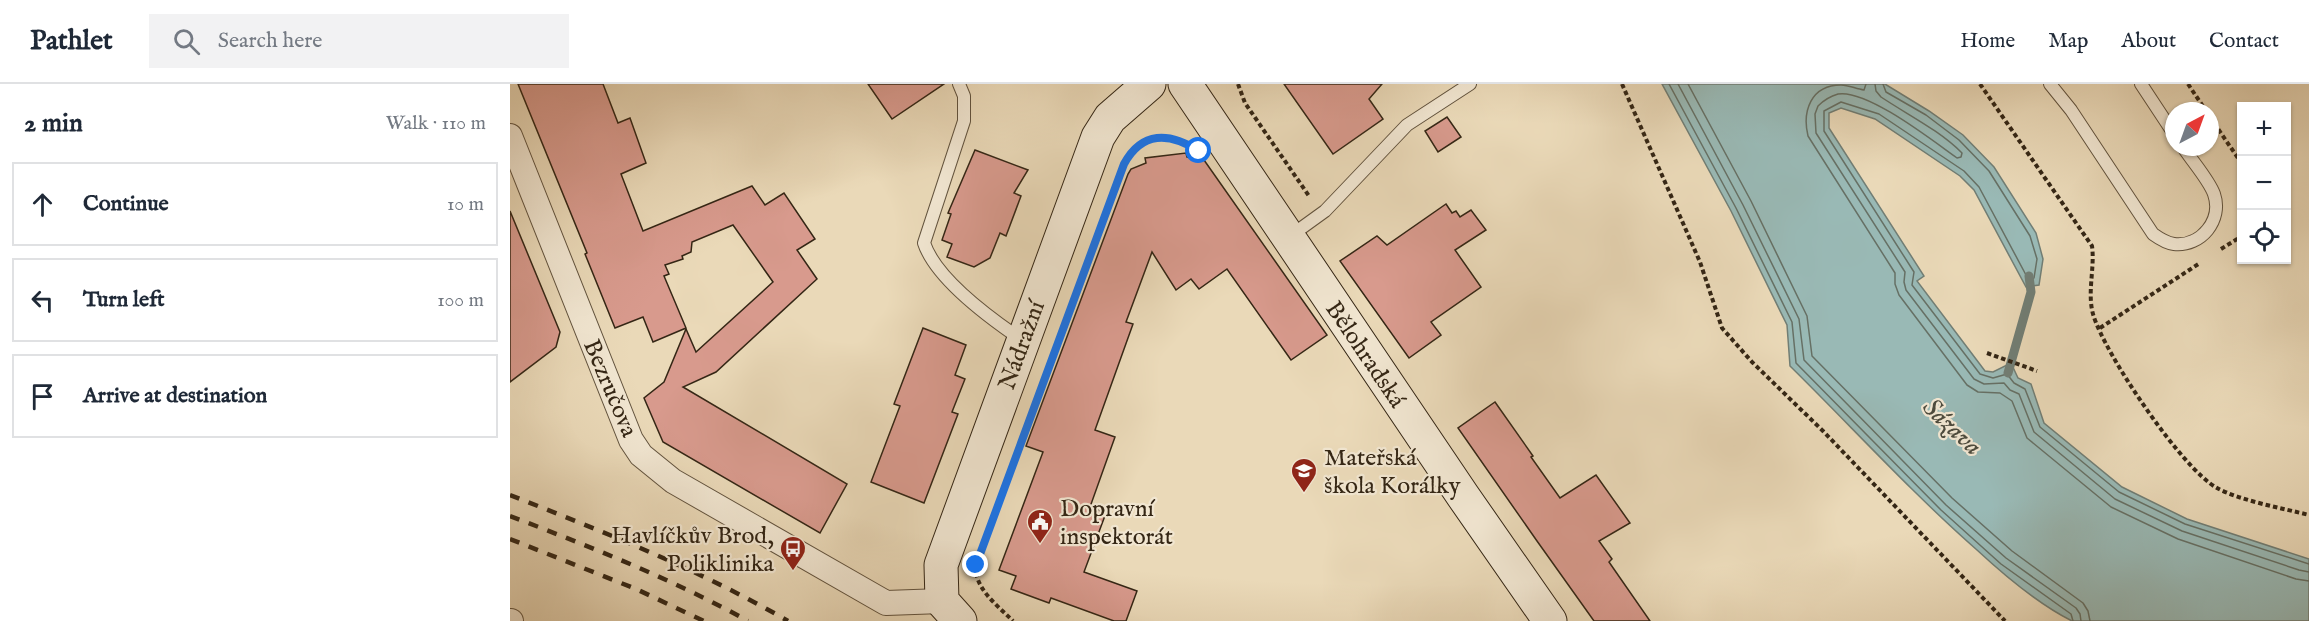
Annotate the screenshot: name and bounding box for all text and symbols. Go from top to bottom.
search box [149,14,569,68]
text: Pathlet [30,24,113,59]
icon: search [170,25,203,58]
text: Search here [218,27,322,55]
text: Home [1960,28,2015,55]
text: Map [2048,28,2088,55]
text: About [2121,28,2176,55]
text: Contact [2209,28,2279,55]
north arrow [2165,102,2219,156]
map controls [2237,102,2291,264]
button: + [2237,102,2291,156]
text: 2 min [24,107,83,140]
text: Walk · 110 m [386,111,486,136]
route start [1185,137,1211,163]
button: − [2237,156,2291,210]
icon: ahead [26,188,59,221]
text: Continue [83,190,169,218]
text: 10 m [447,192,484,217]
button: locate [2237,210,2291,264]
icon: left [26,284,59,317]
text: Turn left [83,286,165,314]
text: 100 m [437,288,484,313]
street label: Nádražní [992,295,1053,394]
street label: Bělohradská [1318,295,1412,415]
street label: Bezručova [575,335,644,443]
icon: arrive [26,380,59,413]
text: Arrive at destination [83,382,267,410]
water label: Sázava [1915,391,1989,463]
place label: Mateřská škola Korálky [1324,443,1461,502]
school or university icon: Mateřská škola Korálky [1289,456,1319,494]
place label: Dopravní inspektorát [1060,494,1173,553]
public building icon: Dopravní inspektorát [1025,507,1055,545]
place label: Havlíčkův Brod, Poliklinika [611,521,775,580]
bus stop icon: Havlíčkův Brod, Poliklinika [778,534,808,572]
route end [962,551,988,577]

